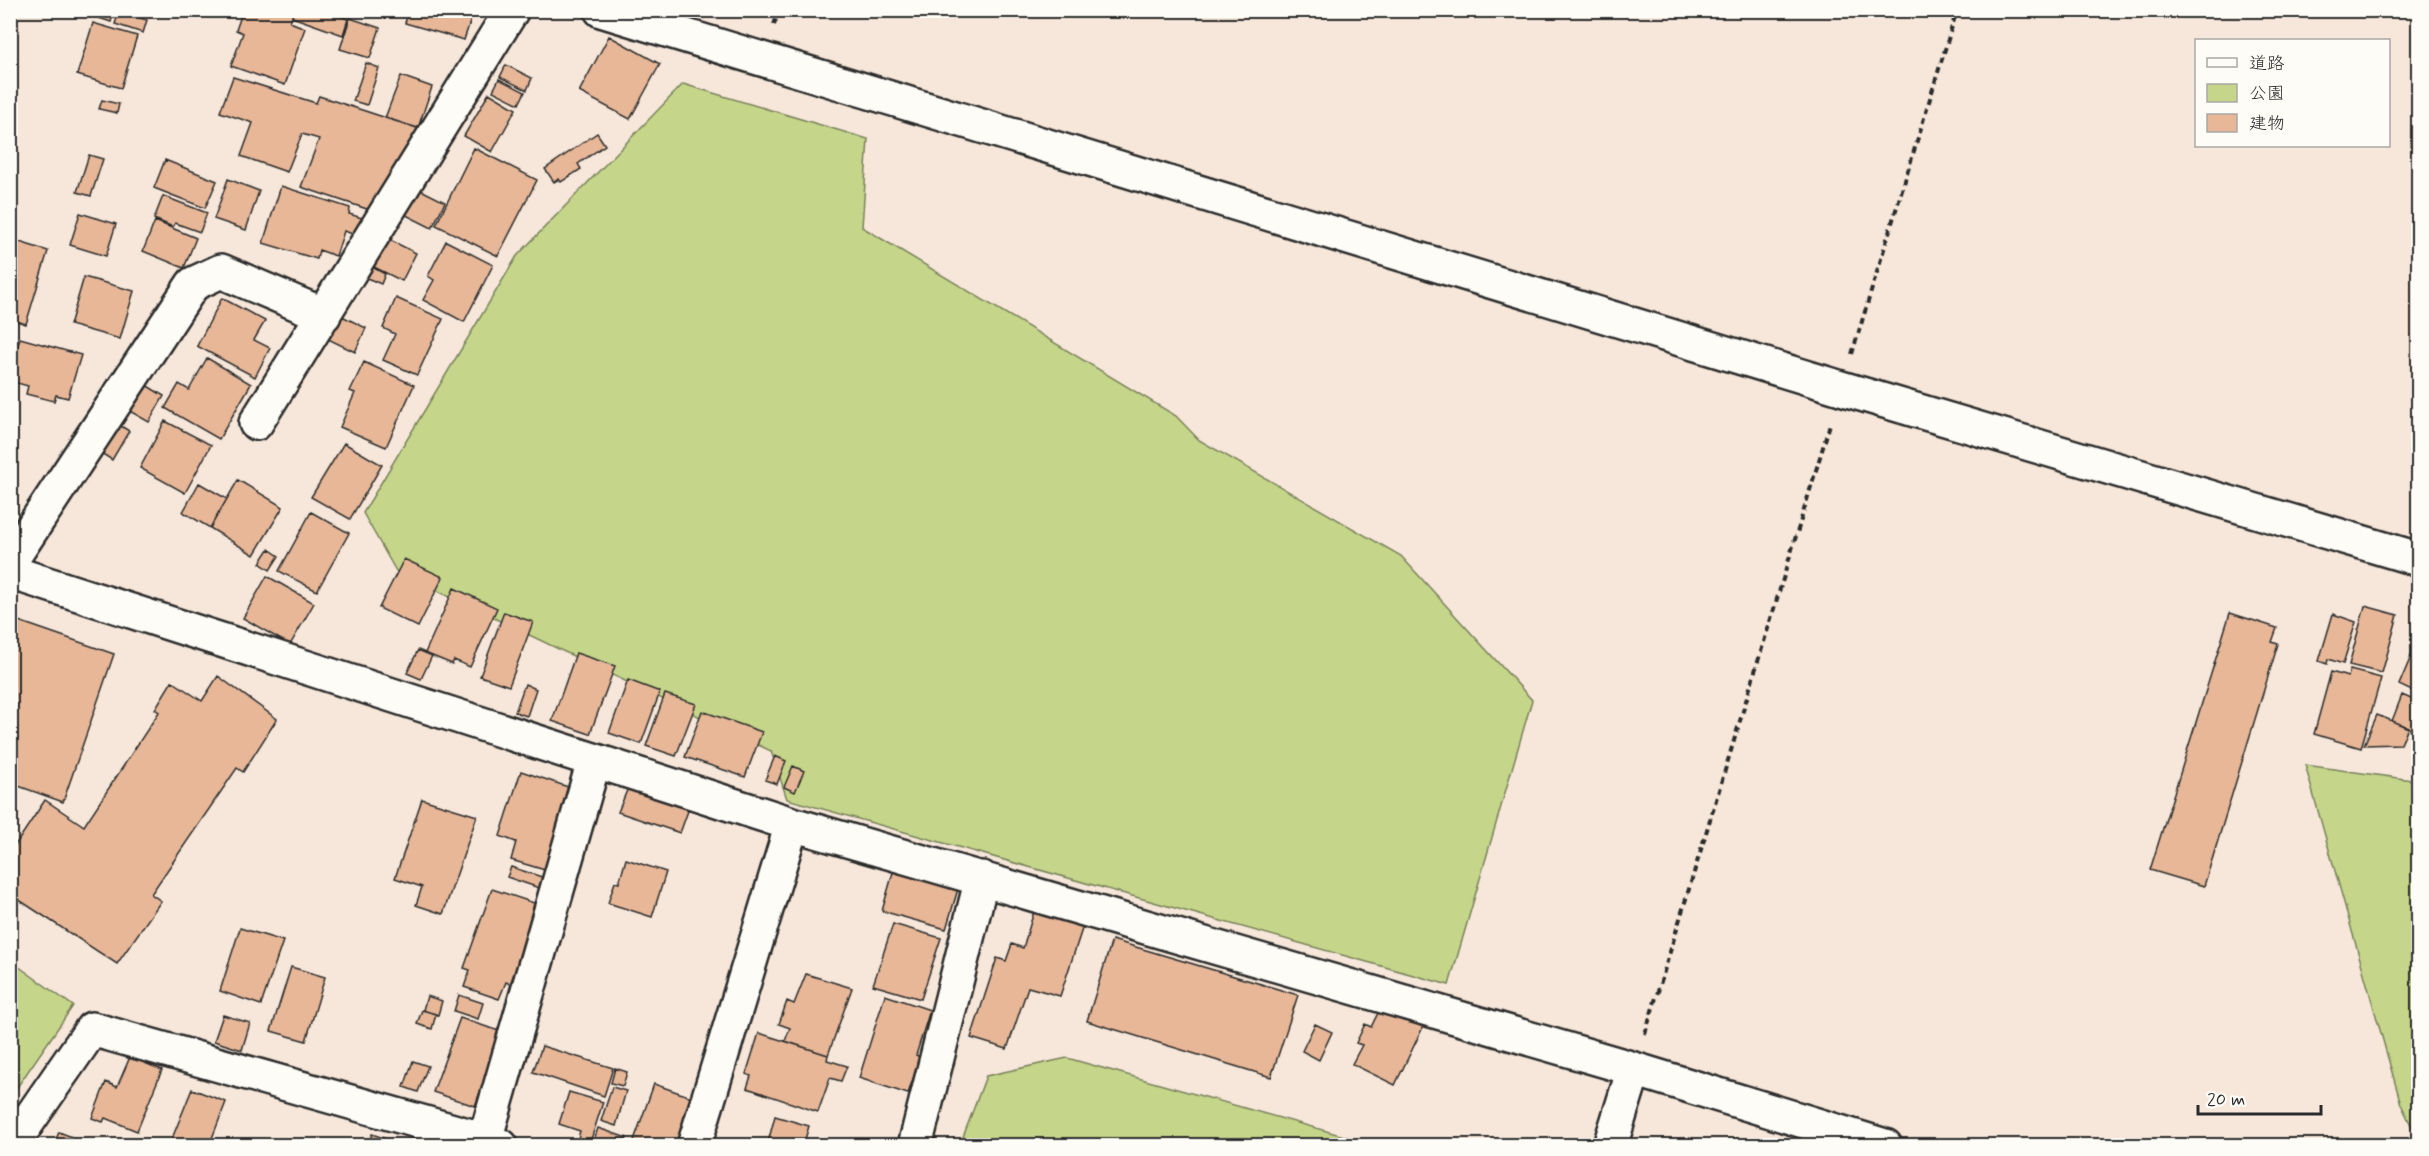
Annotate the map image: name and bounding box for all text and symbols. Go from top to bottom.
legend [2195,39,2390,147]
text: 道路 [2249,52,2285,76]
text: 公園 [2249,82,2285,106]
text: 建物 [2249,112,2285,136]
scale bar [2198,1078,2321,1116]
text: 20 m [2207,1088,2245,1112]

